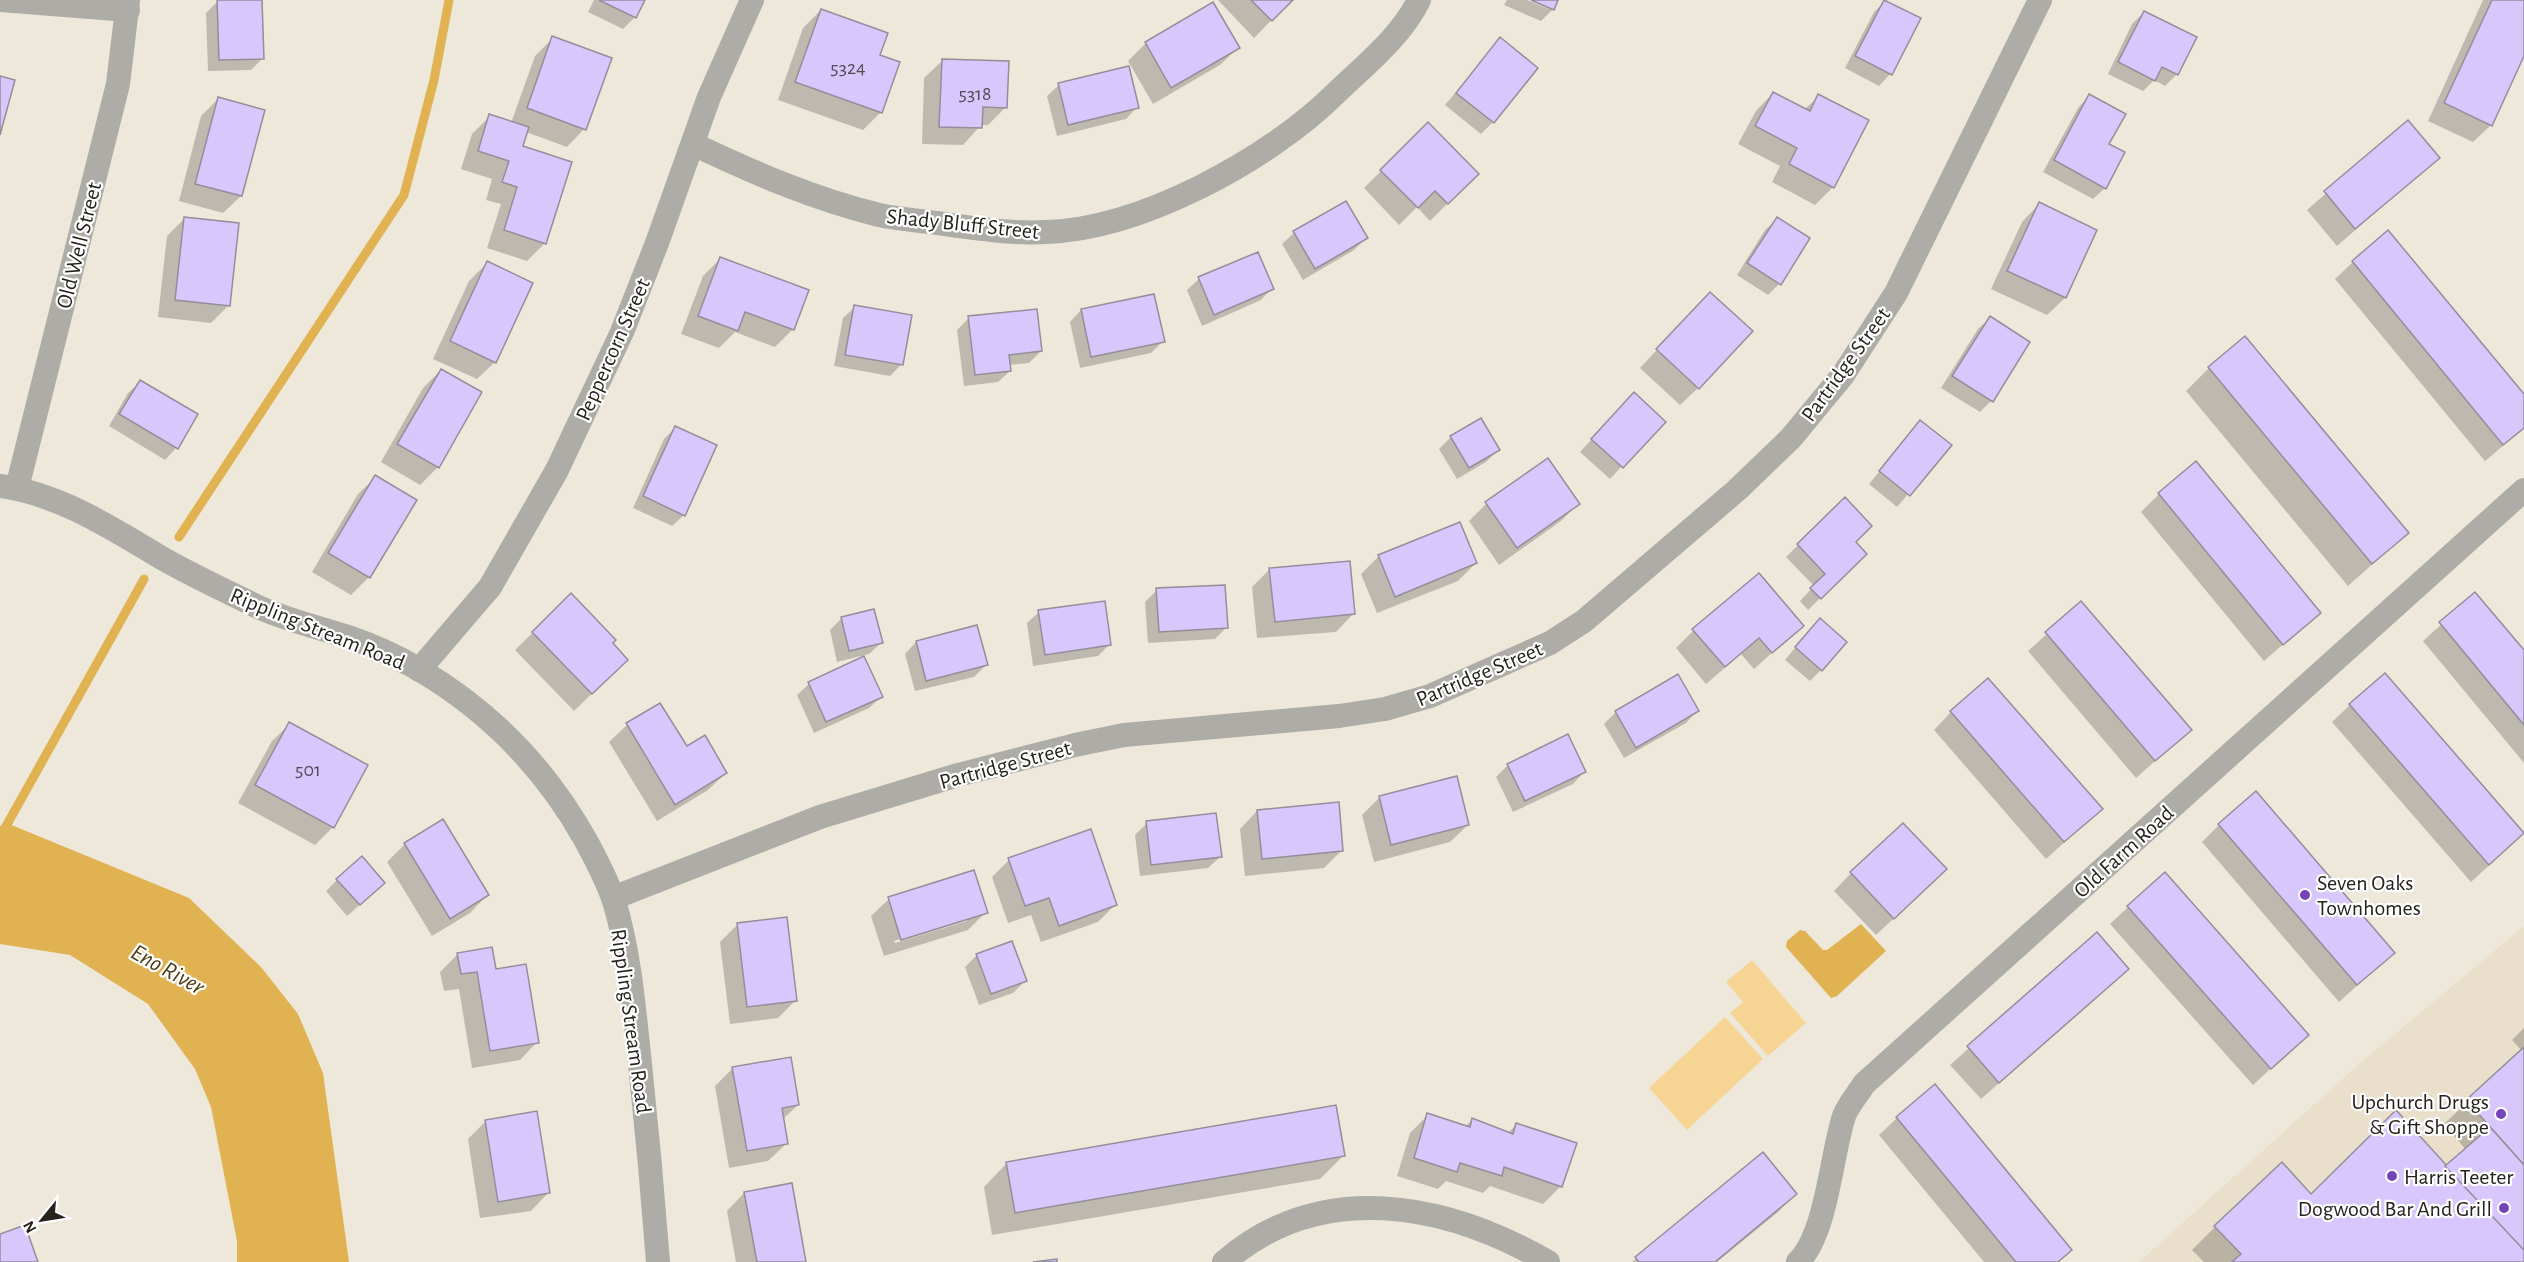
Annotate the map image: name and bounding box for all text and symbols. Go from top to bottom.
house number: 5324 [830,58,866,78]
house number: 5318 [959,84,991,104]
street label: Old Well Street [53,180,105,311]
street label: Shady Bluff Street [886,205,1040,243]
street label: Peppercorn Street [572,275,654,424]
street label: Partridge Street [1797,303,1894,426]
street label: Rippling Stream Road [227,584,408,674]
street label: Partridge Street [1413,637,1546,710]
street label: Partridge Street [937,737,1073,793]
house number: 501 [295,760,321,780]
street label: Old Farm Road [2070,802,2178,902]
place label: Seven Oaks Townhomes [2317,872,2421,919]
marker: Seven Oaks Townhomes [2298,888,2312,902]
street label: Rippling Stream Road [607,928,655,1115]
water label: Eno River [127,940,209,1000]
place label: Upchurch Drugs & Gift Shoppe [2352,1091,2489,1138]
marker: Upchurch Drugs & Gift Shoppe [2494,1107,2508,1121]
place label: Harris Teeter [2404,1166,2513,1188]
marker: Harris Teeter [2385,1169,2399,1183]
north arrow [12,1190,72,1250]
place label: Dogwood Bar And Grill [2298,1198,2492,1220]
marker: Dogwood Bar And Grill [2497,1201,2511,1215]
text: N [20,1218,40,1236]

